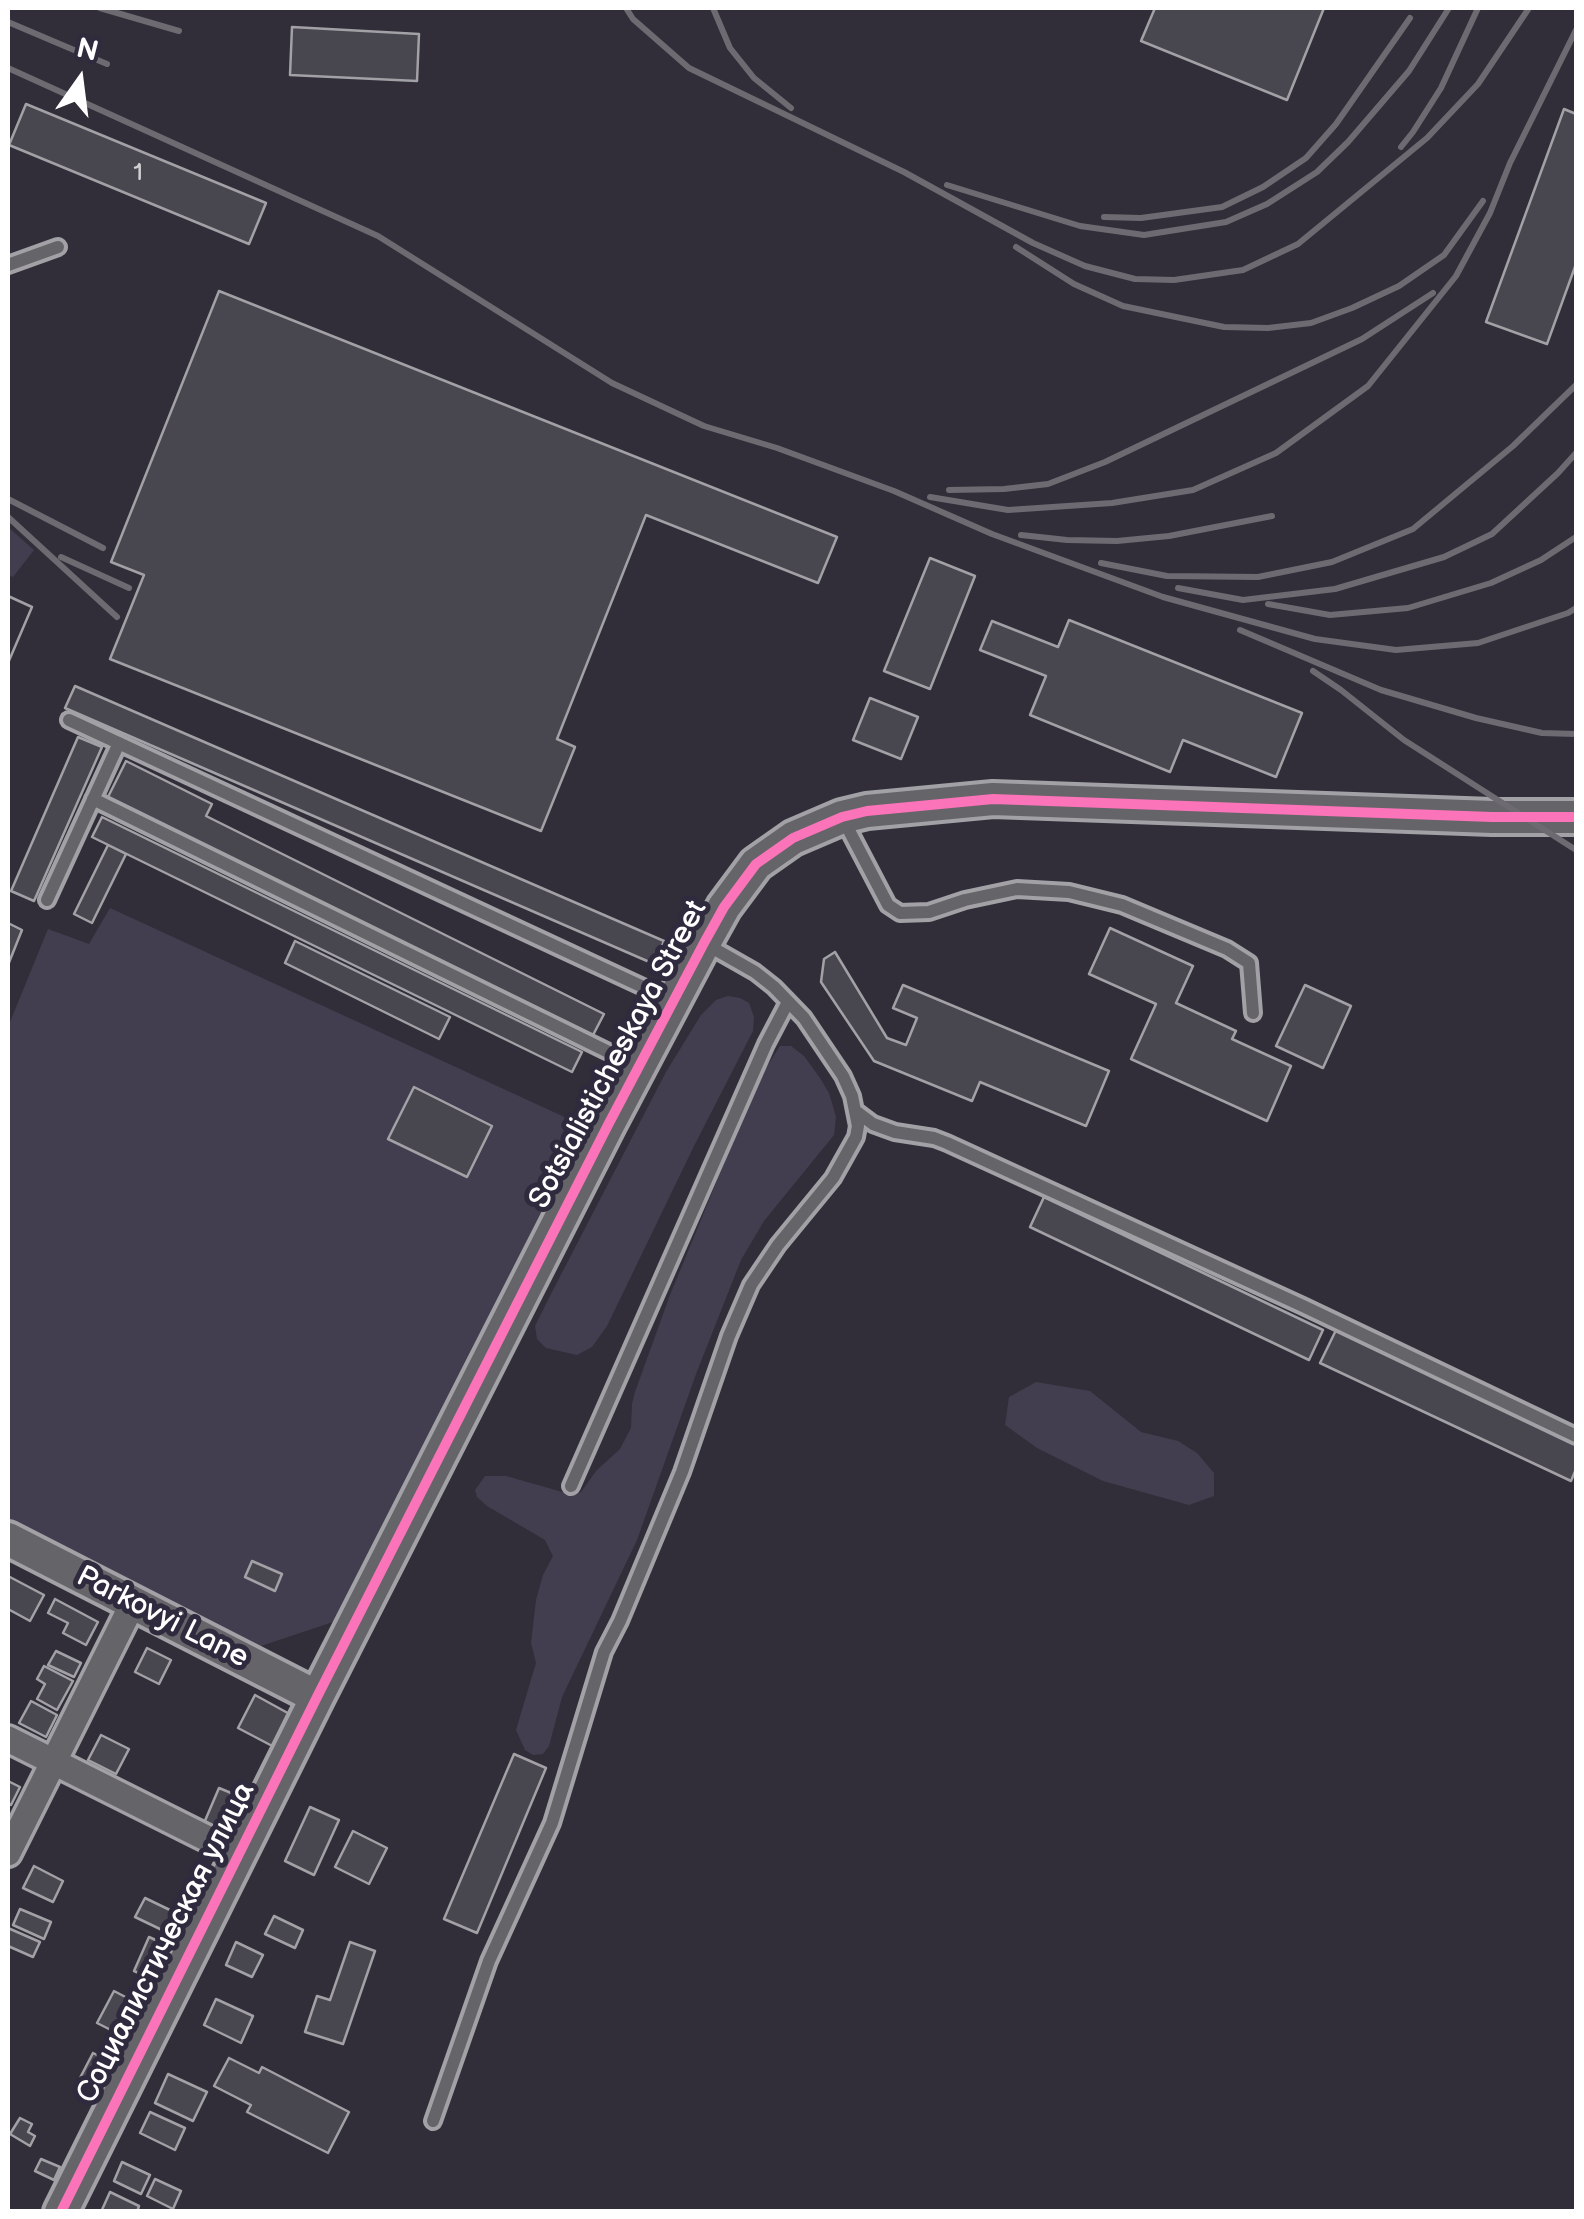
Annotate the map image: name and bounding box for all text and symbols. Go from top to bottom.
north arrow [30,30,130,130]
text: N [73,32,102,69]
house number: 1 [133,159,143,189]
street label: Sotsialisticheskaya Street [522,895,716,1215]
street label: Parkovyi Lane [70,1559,254,1677]
street label: Социалистическая улица [70,1777,264,2109]

